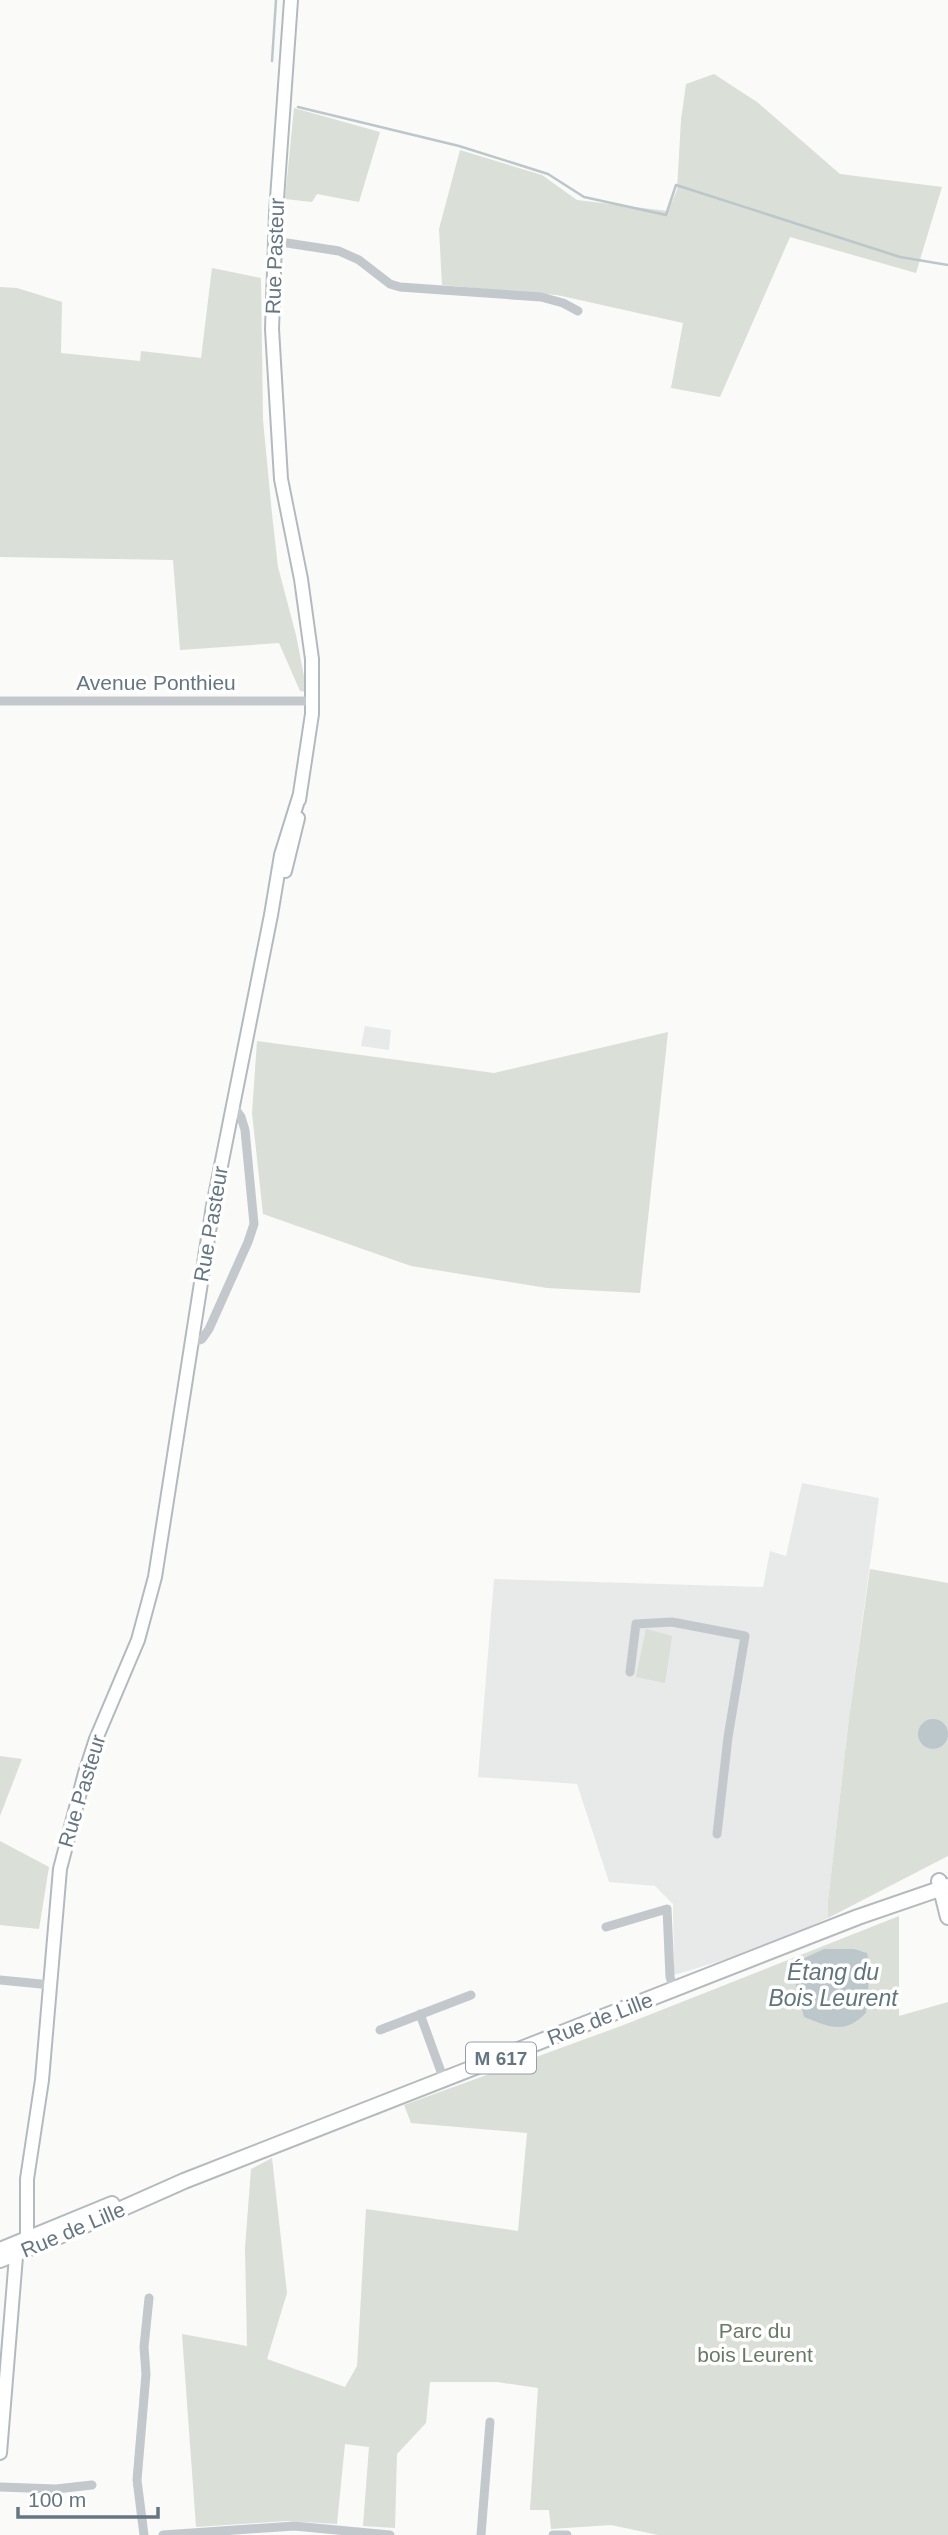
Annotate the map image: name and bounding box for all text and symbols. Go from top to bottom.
street label: Rue Pasteur [261,197,288,315]
street label: Avenue Ponthieu [76,671,236,694]
street label: Rue Pasteur [189,1164,232,1283]
street label: Rue Pasteur [53,1732,110,1850]
water label: Étang du Bois Leurent [768,1959,899,2011]
street label: Rue de Lille [544,1988,656,2049]
road number: M 617 [466,2042,536,2074]
street label: Rue de Lille [17,2197,128,2262]
park label: Parc du bois Leurent [697,2319,813,2366]
scale bar [18,2476,158,2520]
text: 100 m [28,2488,86,2511]

